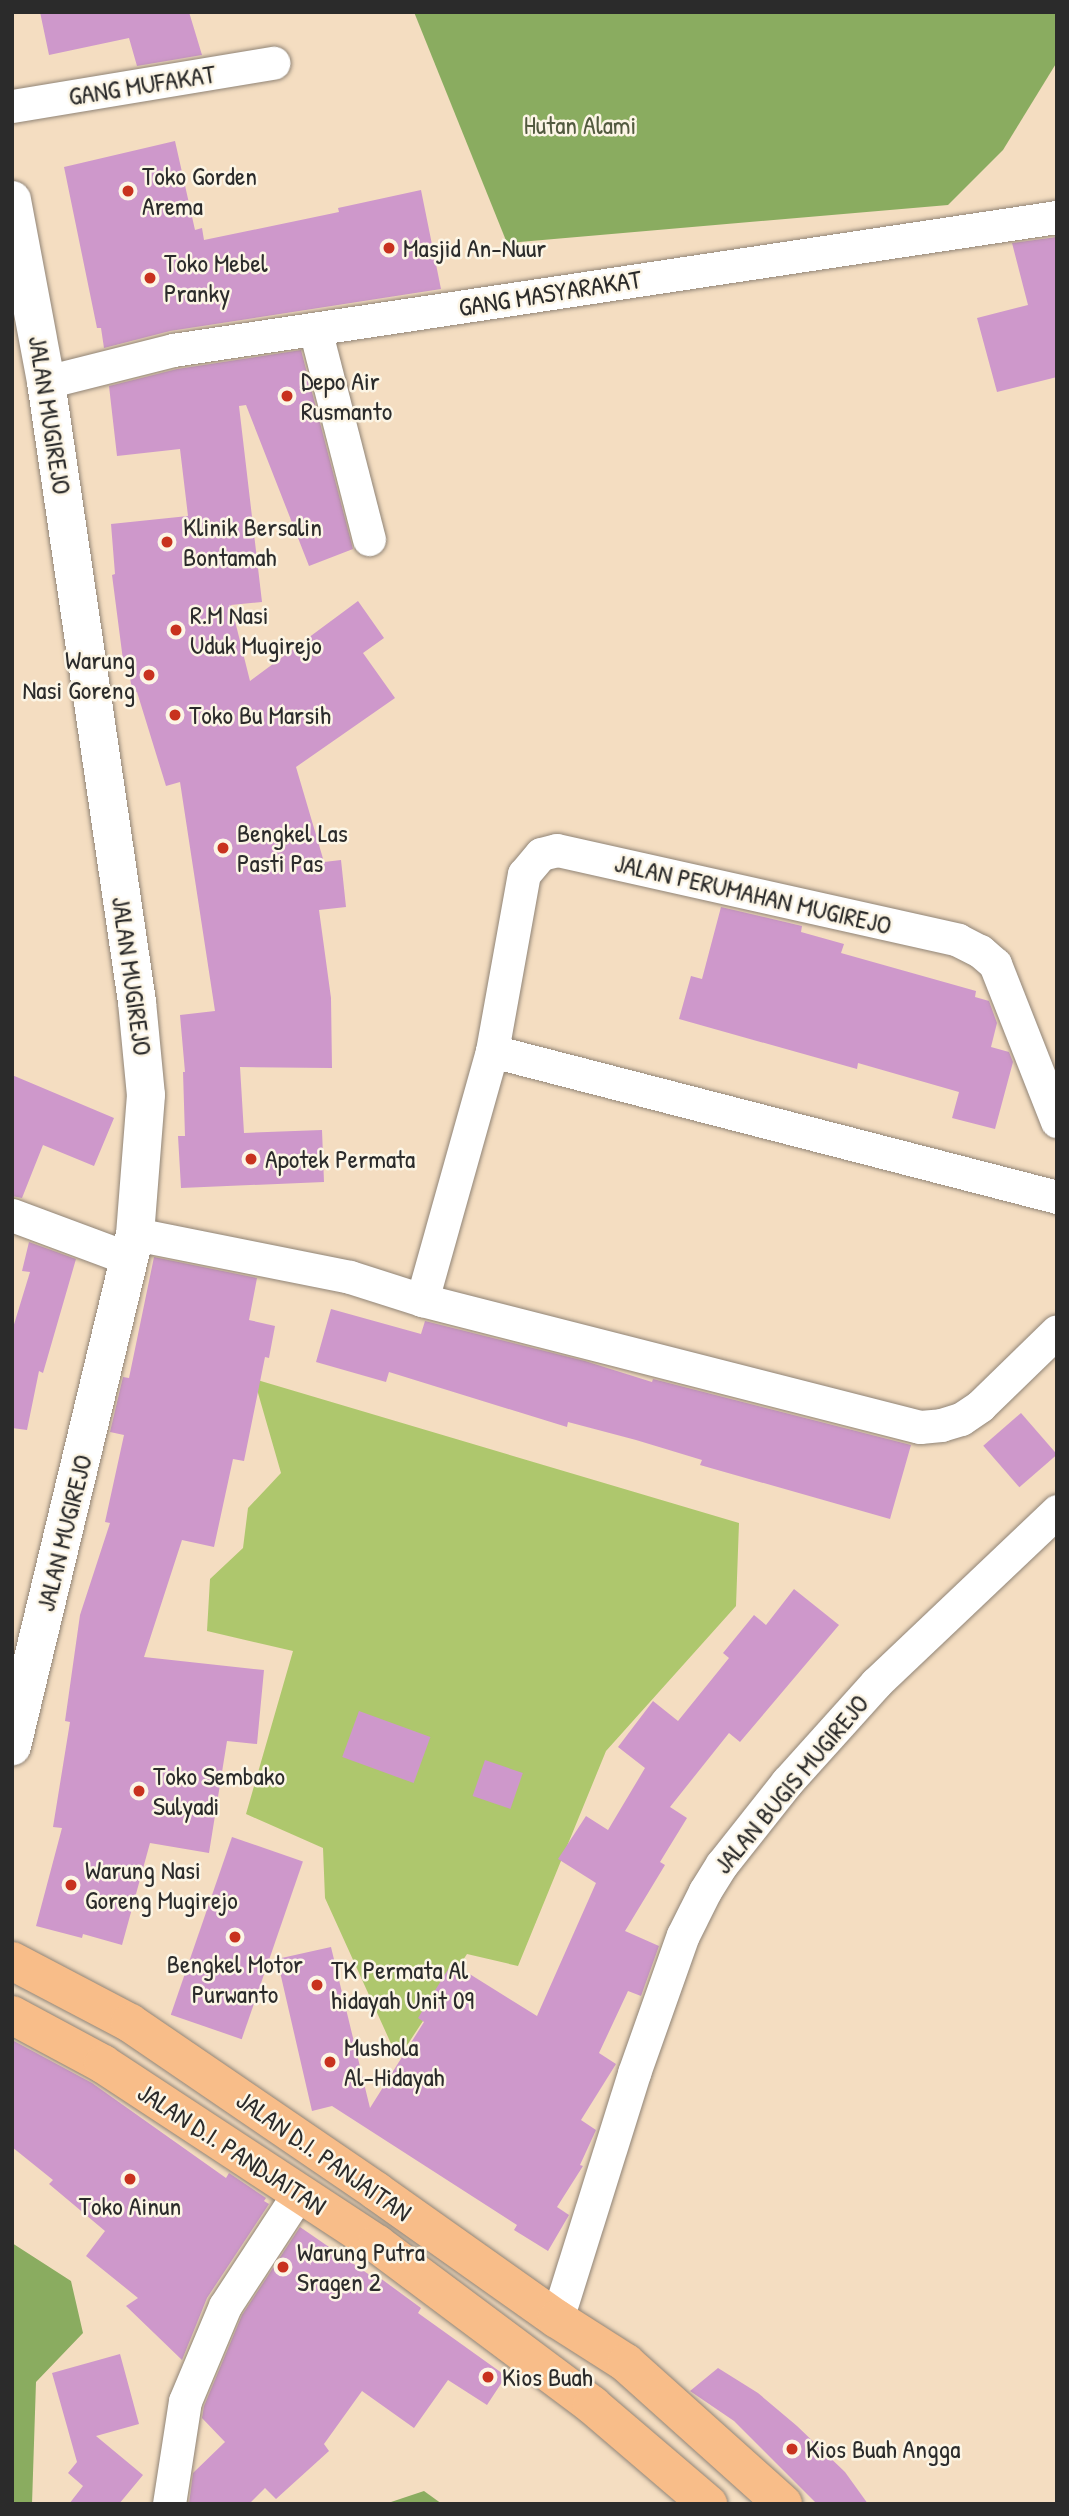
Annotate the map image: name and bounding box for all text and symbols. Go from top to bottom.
street label: GANG MUFAKAT [66,58,218,112]
park label: Hutan Alami [524,109,636,141]
place label: Toko Gorden Arema [142,160,257,222]
marker: Toko Gorden Arema [120,183,136,199]
place label: Masjid An-Nuur [403,232,546,264]
marker: Masjid An-Nuur [381,240,397,256]
place label: Toko Mebel Pranky [164,247,268,308]
street label: GANG MASYARAKAT [456,263,644,323]
marker: Toko Mebel Pranky [142,270,158,286]
street label: JALAN MUGIREJO [22,333,78,497]
place label: Depo Air Rusmanto [301,365,392,426]
marker: Depo Air Rusmanto [279,388,295,404]
place label: Klinik Bersalin Bontamah [183,511,322,572]
marker: Klinik Bersalin Bontamah [157,532,177,552]
place label: R.M Nasi Uduk Mugirejo [190,599,322,660]
marker: R.M Nasi Uduk Mugirejo [168,622,184,638]
place label: Warung Nasi Goreng [23,644,135,706]
marker: Warung Nasi Goreng [141,667,157,683]
place label: Toko Bu Marsih [189,699,331,731]
marker: Toko Bu Marsih [167,707,183,723]
place label: Bengkel Las Pasti Pas [237,817,348,878]
marker: Bengkel Las Pasti Pas [215,840,231,856]
street label: JALAN PERUMAHAN MUGIREJO [612,847,894,941]
street label: JALAN MUGIREJO [105,895,159,1057]
place label: Apotek Permata [265,1143,415,1175]
marker: Apotek Permata [243,1151,259,1167]
street label: JALAN MUGIREJO [29,1451,99,1615]
street label: JALAN BUGIS MUGIREJO [707,1688,875,1880]
place label: Toko Sembako Sulyadi [153,1760,285,1822]
marker: Toko Sembako Sulyadi [131,1783,147,1799]
place label: Warung Nasi Goreng Mugirejo [85,1854,238,1916]
marker: Warung Nasi Goreng Mugirejo [63,1877,79,1893]
marker: Bengkel Motor Purwanto [227,1929,243,1945]
place label: Bengkel Motor Purwanto [167,1948,303,2010]
place label: TK Permata Al hidayah Unit 09 [331,1954,474,2016]
marker: TK Permata Al hidayah Unit 09 [309,1977,325,1993]
place label: Mushola Al-Hidayah [344,2031,445,2092]
marker: Mushola Al-Hidayah [322,2054,338,2070]
street label: JALAN D.I. PANDJAITAN [132,2076,332,2222]
street label: JALAN D.I. PANJAITAN [231,2084,417,2228]
marker: Toko Ainun [122,2171,138,2187]
place label: Toko Ainun [79,2190,181,2222]
place label: Warung Putra Sragen 2 [297,2236,425,2298]
marker: Warung Putra Sragen 2 [275,2259,291,2275]
place label: Kios Buah [502,2361,593,2393]
marker: Kios Buah [480,2369,496,2385]
place label: Kios Buah Angga [806,2433,960,2465]
marker: Kios Buah Angga [784,2441,800,2457]

